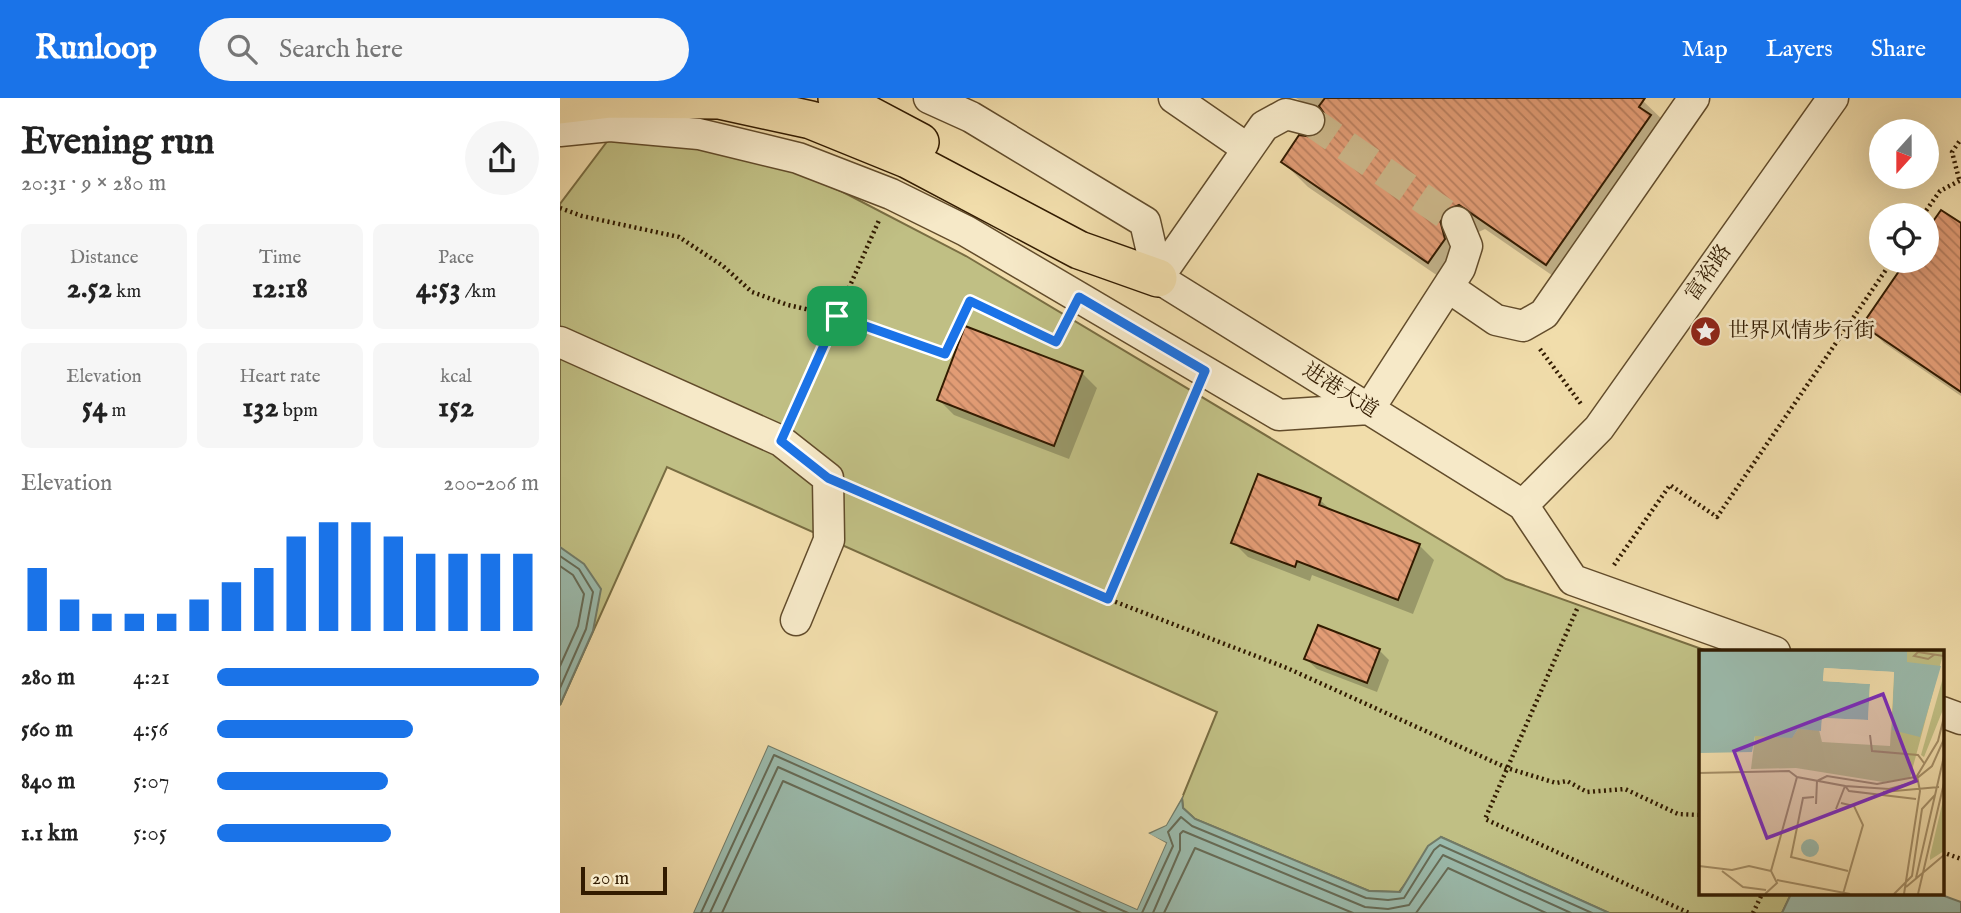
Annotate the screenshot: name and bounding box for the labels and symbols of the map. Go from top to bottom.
north arrow [1869,119,1939,189]
street label: 富裕路 [1680,239,1738,307]
pin [807,286,867,346]
place icon: 世界风情步行街 [1688,314,1722,348]
place label: 世界风情步行街 [1728,318,1875,345]
street label: 进港大道 [1297,357,1383,425]
inset map [1699,650,1944,895]
scale bar [581,864,667,896]

